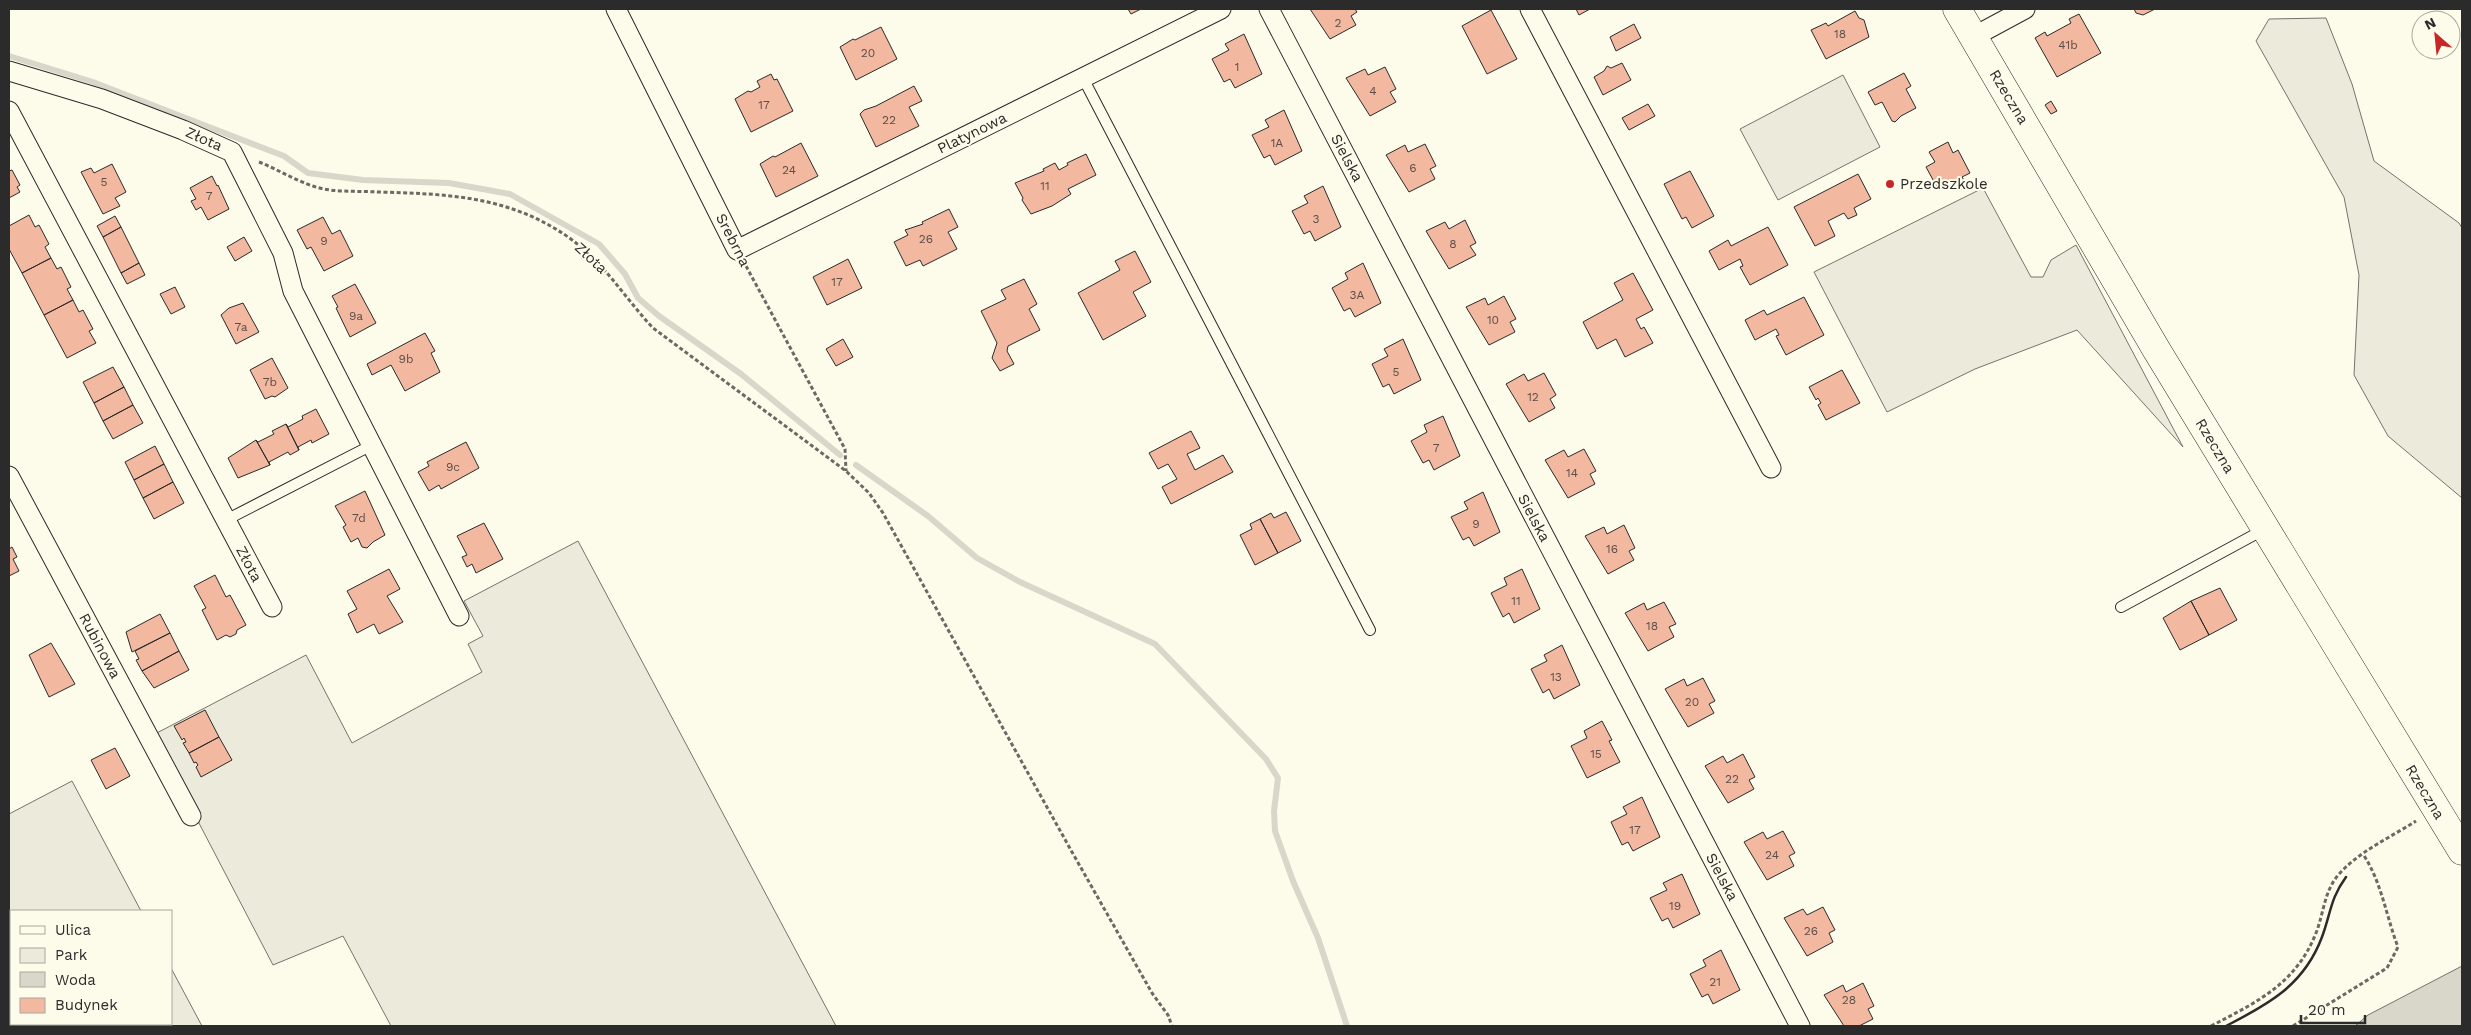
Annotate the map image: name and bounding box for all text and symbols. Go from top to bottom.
north arrow [2411,10,2461,60]
text: N [2422,14,2438,33]
house number: 2 [1335,16,1342,30]
house number: 18 [1834,27,1846,41]
house number: 41b [2058,38,2078,52]
house number: 20 [861,46,875,60]
house number: 1 [1235,60,1239,74]
street label: Rzeczna [1986,66,2033,128]
house number: 4 [1369,84,1377,98]
house number: 17 [758,98,770,112]
street label: Platynowa [934,108,1010,158]
house number: 22 [882,113,896,127]
street label: Złota [183,123,226,155]
street label: Sielska [1327,131,1367,185]
house number: 1A [1271,136,1283,150]
house number: 6 [1409,161,1417,175]
house number: 24 [782,163,796,177]
house number: 5 [101,175,108,189]
place label: Przedszkole [1900,175,1988,193]
marker: Przedszkole [1884,178,1896,190]
house number: 11 [1040,179,1050,193]
house number: 7 [206,189,213,203]
street label: Srebrna [712,210,754,270]
house number: 3 [1313,212,1320,226]
house number: 26 [919,232,933,246]
house number: 9 [320,234,328,248]
house number: 8 [1449,237,1457,251]
street label: Złota [571,238,611,278]
house number: 17 [831,275,843,289]
house number: 3A [1350,288,1365,302]
house number: 9a [349,309,363,323]
house number: 10 [1487,313,1499,327]
house number: 7a [234,320,248,334]
house number: 9b [399,352,413,366]
house number: 5 [1393,365,1400,379]
house number: 7b [263,375,277,389]
house number: 12 [1527,390,1539,404]
street label: Rzeczna [2192,415,2239,477]
house number: 7 [1433,441,1440,455]
house number: 9c [446,460,460,474]
house number: 14 [1566,466,1578,480]
street label: Sielska [1514,491,1554,545]
house number: 7d [352,511,366,525]
house number: 9 [1472,517,1480,531]
house number: 16 [1606,542,1618,556]
street label: Złota [232,543,266,586]
house number: 11 [1511,594,1521,608]
street label: Rubinowa [75,610,125,682]
house number: 18 [1646,619,1658,633]
house number: 13 [1550,670,1562,684]
house number: 20 [1685,695,1699,709]
house number: 15 [1590,747,1602,761]
street label: Rzeczna [2402,761,2449,823]
house number: 22 [1725,772,1739,786]
house number: 17 [1629,823,1641,837]
house number: 24 [1765,848,1779,862]
street label: Sielska [1702,850,1742,904]
house number: 19 [1669,899,1681,913]
legend [10,910,172,1025]
text: Ulica [55,921,92,939]
house number: 26 [1804,924,1818,938]
text: Park [55,946,88,964]
text: Woda [55,971,96,989]
house number: 21 [1709,975,1721,989]
scale bar [2301,992,2365,1024]
house number: 28 [1842,993,1856,1007]
text: Budynek [55,996,118,1014]
text: 20 m [2308,1001,2346,1019]

